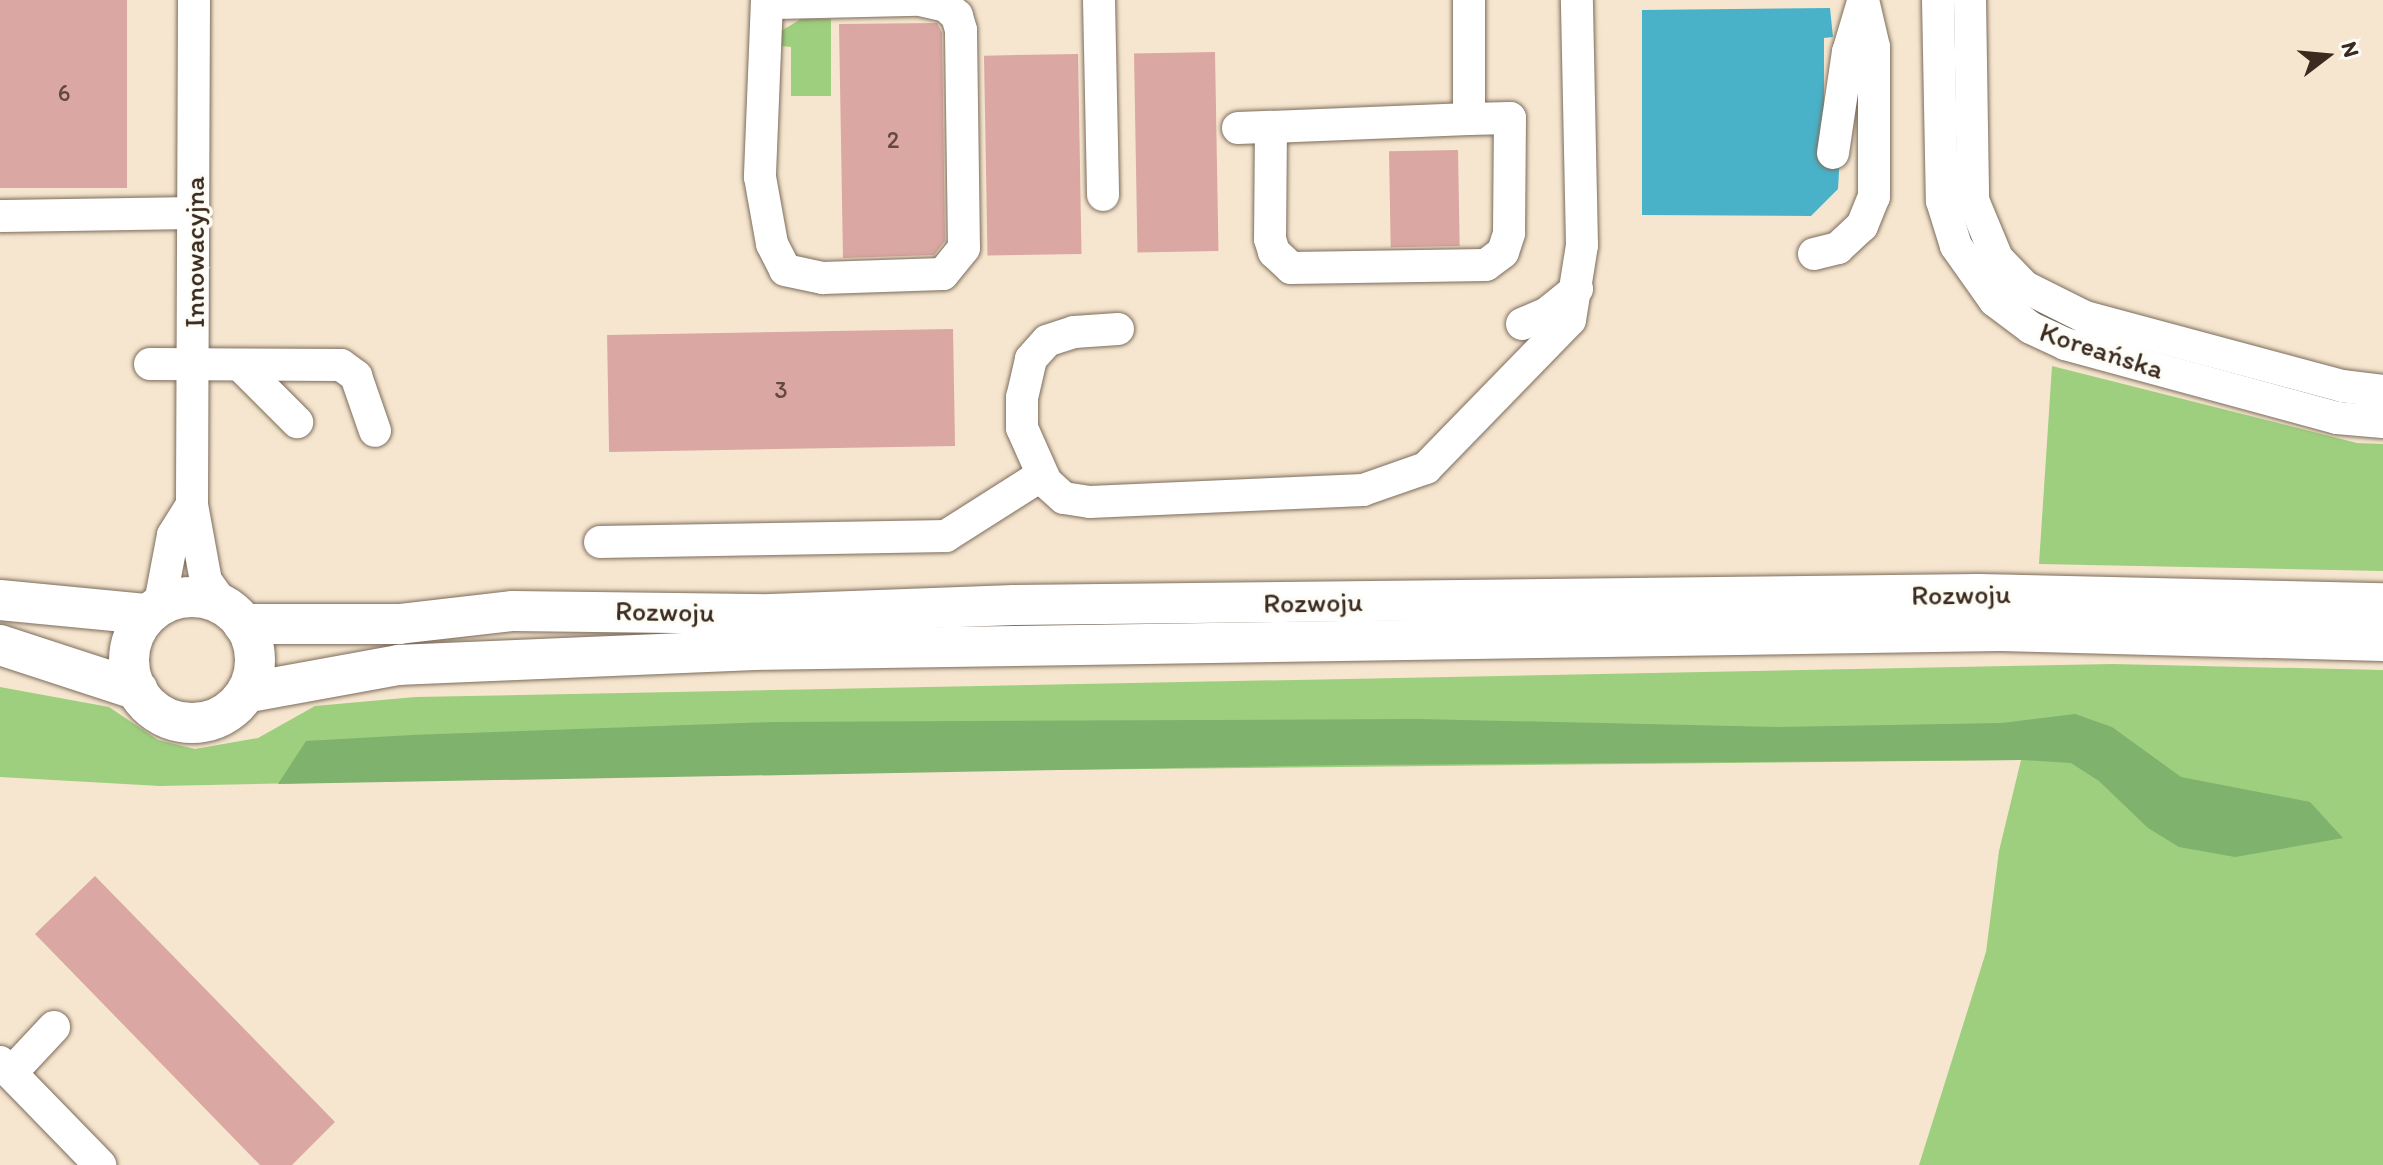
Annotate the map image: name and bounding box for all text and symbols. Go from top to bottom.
north arrow [2287,16,2367,96]
text: N [2336,38,2366,60]
house number: 6 [58,79,70,107]
house number: 2 [887,126,899,154]
street label: Innowacyjna [177,176,211,328]
street label: Koreańska [2036,314,2168,386]
house number: 3 [774,376,788,404]
street label: Rozwoju [1911,576,2011,612]
street label: Rozwoju [1263,584,1363,620]
street label: Rozwoju [615,593,715,629]

